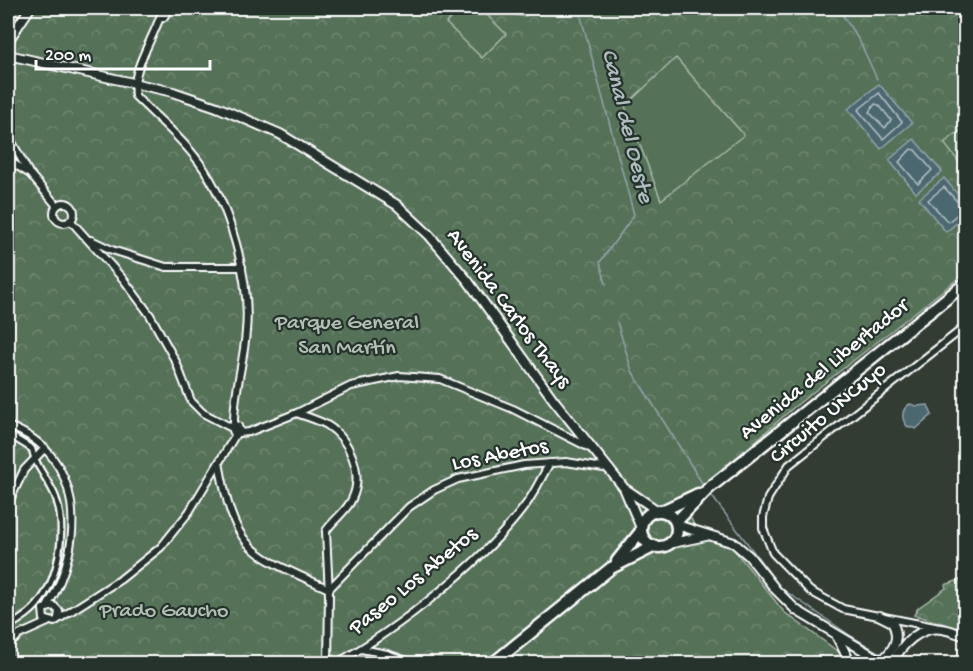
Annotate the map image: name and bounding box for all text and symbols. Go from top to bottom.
scale bar [36,33,210,71]
text: 200 m [45,46,92,67]
water label: Canal del Oeste [593,46,659,207]
street label: Avenida Carlos Thays [440,224,577,394]
street label: Avenida del Libertador [735,292,917,446]
park label: Parque General San Martín [274,311,419,362]
street label: Circuito UNCuyo [765,358,893,470]
street label: Los Abetos [450,434,551,478]
street label: Paseo Los Abetos [344,522,484,642]
park label: Prado Gaucho [99,599,228,625]

